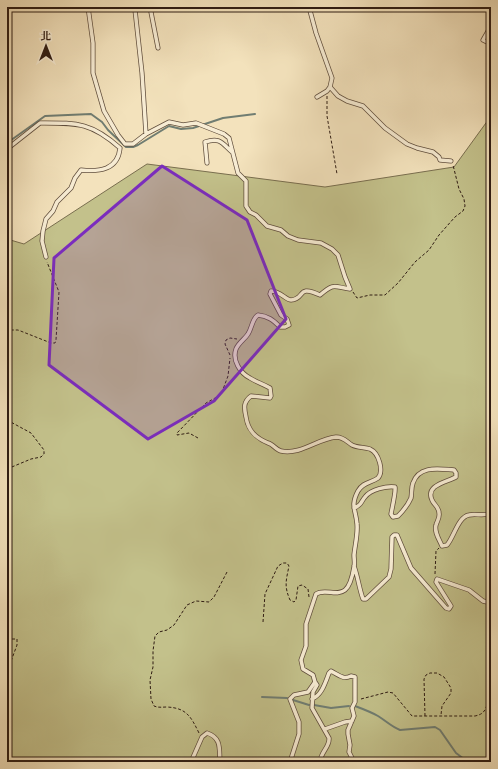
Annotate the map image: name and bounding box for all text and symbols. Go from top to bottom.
north arrow [26,26,66,66]
text: 北 [41,29,52,43]

